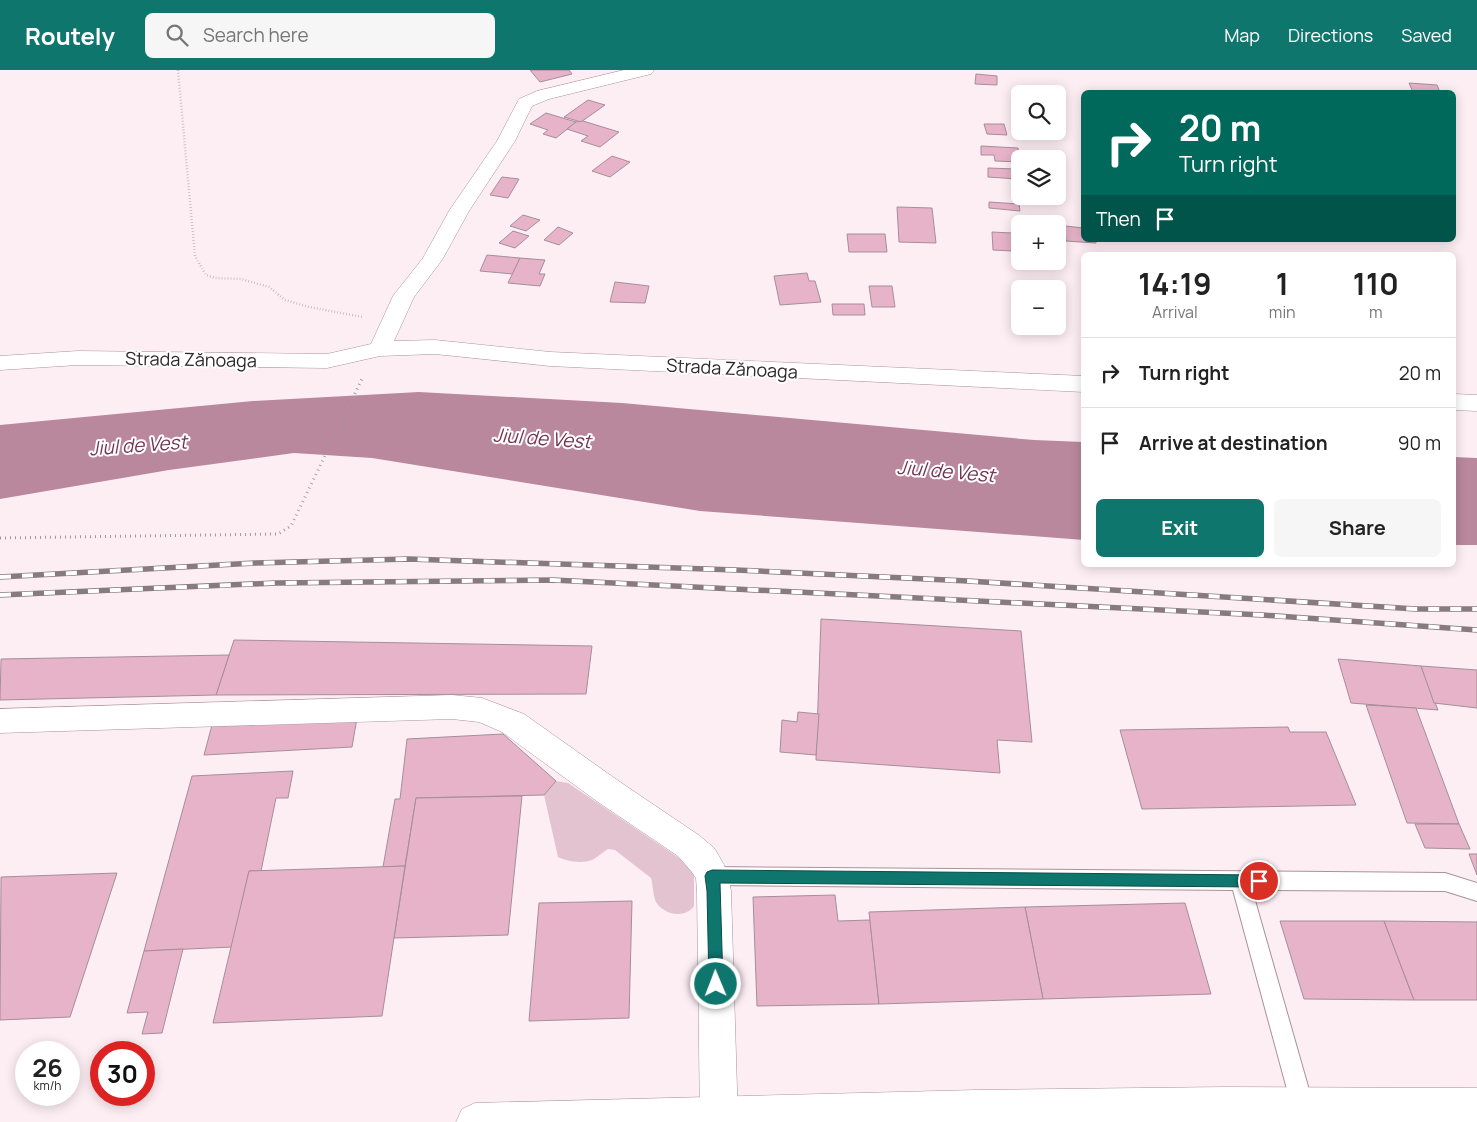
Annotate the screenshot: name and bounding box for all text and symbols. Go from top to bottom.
search box [145,13,495,58]
text: Routely [25,19,115,52]
icon: search [163,21,191,49]
text: Search here [203,22,309,48]
text: Map [1224,23,1260,47]
text: Directions [1288,23,1373,47]
text: Saved [1401,23,1452,47]
map controls [1011,85,1066,335]
button: search [1011,85,1066,140]
text: 20 m [1179,104,1261,152]
icon: right [1096,110,1161,175]
text: Turn right [1179,149,1277,179]
button: layers [1011,150,1066,205]
icon: arrive [1151,205,1179,233]
text: Then [1096,206,1141,232]
button: + [1011,215,1066,270]
text: 14:19 [1138,263,1212,304]
text: 1 [1276,263,1289,304]
text: 110 [1353,263,1399,304]
button: − [1011,280,1066,335]
text: Arrival [1152,301,1198,323]
text: min [1269,301,1296,323]
text: m [1369,301,1383,323]
street label: Strada Zănoaga [125,346,257,372]
street label: Strada Zănoaga [666,353,798,383]
icon: right [1096,359,1124,387]
text: Turn right [1139,360,1229,386]
text: 20 m [1399,360,1441,386]
water label: Jiul de Vest [492,422,594,455]
water label: Jiul de Vest [88,428,190,461]
icon: arrive [1096,429,1124,457]
text: Arrive at destination [1139,430,1328,456]
text: 90 m [1398,430,1441,456]
water label: Jiul de Vest [896,454,998,488]
button: Exit [1096,499,1264,557]
button: Share [1274,499,1441,557]
pin [1238,860,1280,902]
icon: arrive [1245,867,1273,895]
position arrow [689,957,741,1009]
speed limit sign: 30 [90,1041,155,1106]
text: 26 [32,1050,63,1085]
text: km/h [34,1077,61,1094]

